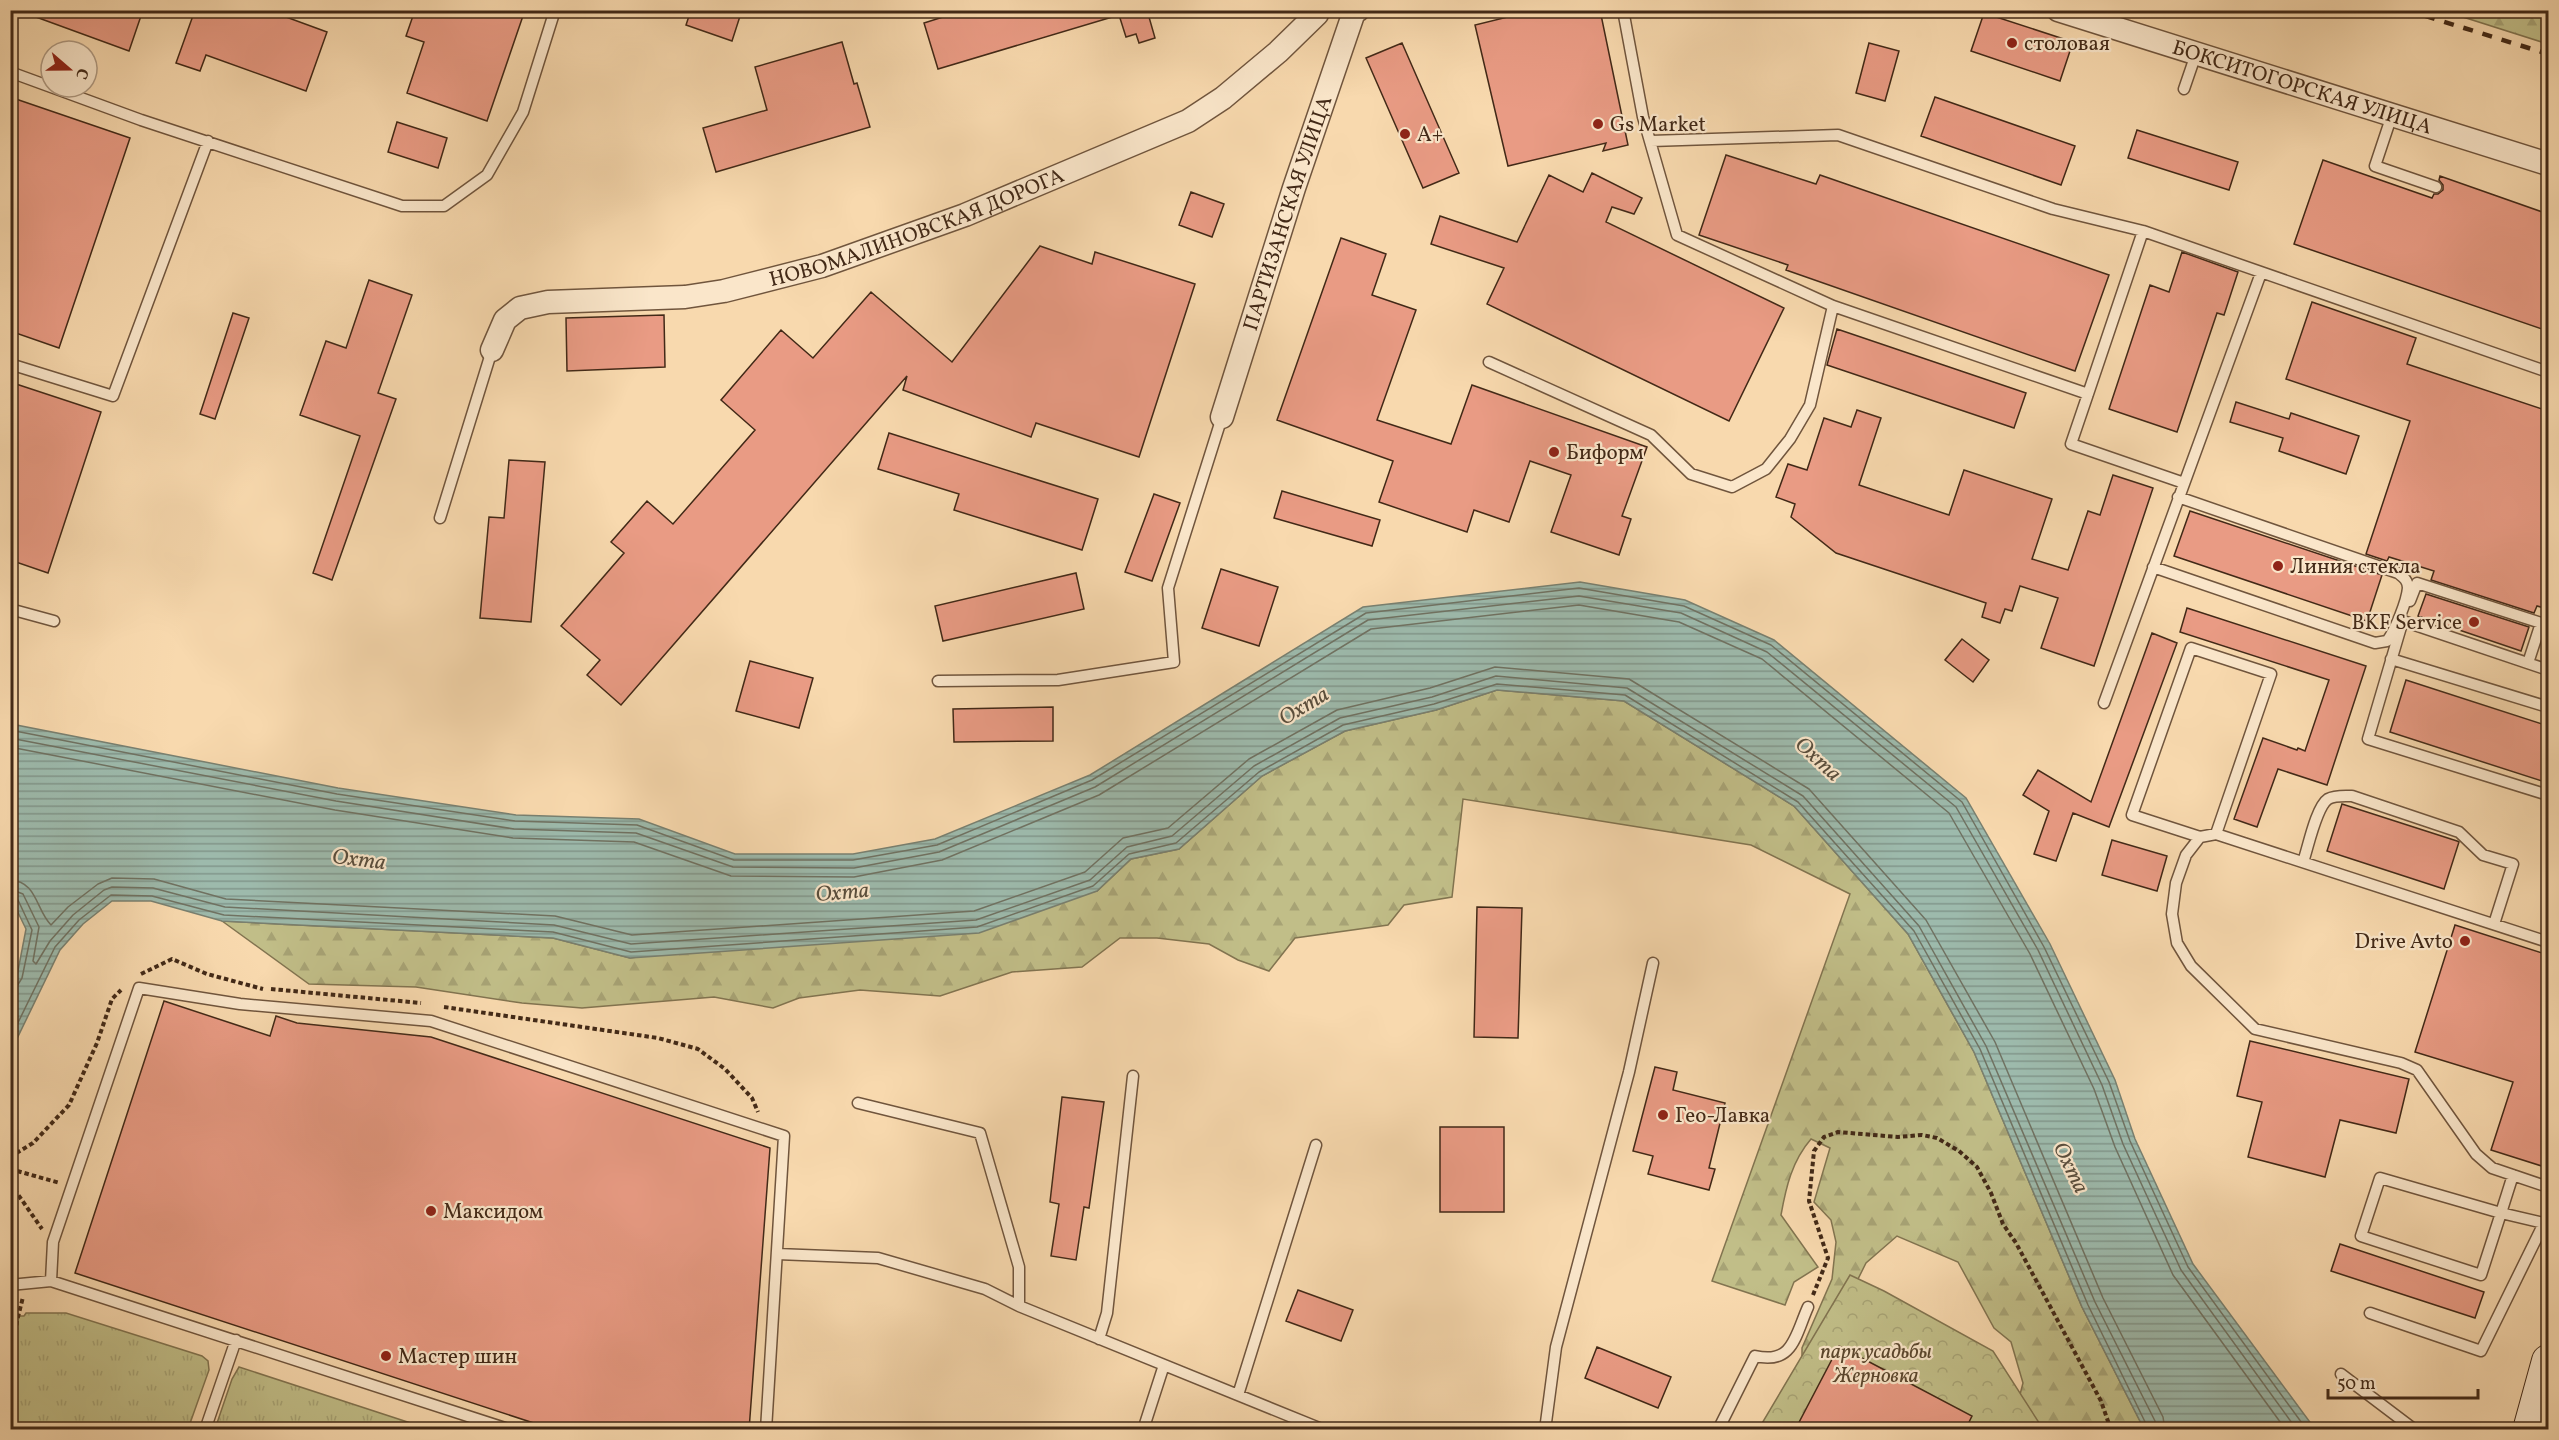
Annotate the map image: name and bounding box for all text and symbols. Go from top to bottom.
place label: столовая [2024,30,2110,59]
street label: БОКСИТОГОРСКАЯ УЛИЦА [2168,34,2435,143]
marker: столовая [2005,36,2019,50]
north arrow [39,39,99,99]
text: С [69,65,93,82]
street label: ПАРТИЗАНСКАЯ УЛИЦА [1237,92,1340,335]
place label: Gs Market [1610,111,1706,140]
marker: Gs Market [1591,117,1605,131]
place label: А+ [1417,121,1443,150]
marker: А+ [1398,127,1412,141]
street label: НОВОМАЛИНОВСКАЯ ДОРОГА [766,162,1069,295]
place label: Биформ [1566,439,1644,468]
marker: Биформ [1547,445,1561,459]
place label: Линия стекла [2290,553,2421,582]
marker: Линия стекла [2271,559,2285,573]
place label: BKF Service [2352,609,2462,638]
marker: BKF Service [2467,615,2481,629]
water label: Охта [1273,680,1335,734]
water label: Охта [1787,730,1848,790]
water label: Охта [330,842,387,879]
water label: Охта [814,876,870,911]
place label: Drive Avto [2355,928,2453,957]
marker: Drive Avto [2458,934,2472,948]
place label: Гео-Лавка [1675,1102,1770,1131]
marker: Гео-Лавка [1656,1108,1670,1122]
water label: Охта [2044,1137,2095,1199]
place label: Максидом [443,1198,543,1227]
marker: Максидом [424,1204,438,1218]
park label: парк усадьбы Жерновка [1820,1338,1932,1391]
place label: Мастер шин [398,1343,517,1372]
marker: Мастер шин [379,1349,393,1363]
scale bar [2328,1362,2478,1400]
text: 50 m [2337,1372,2376,1397]

